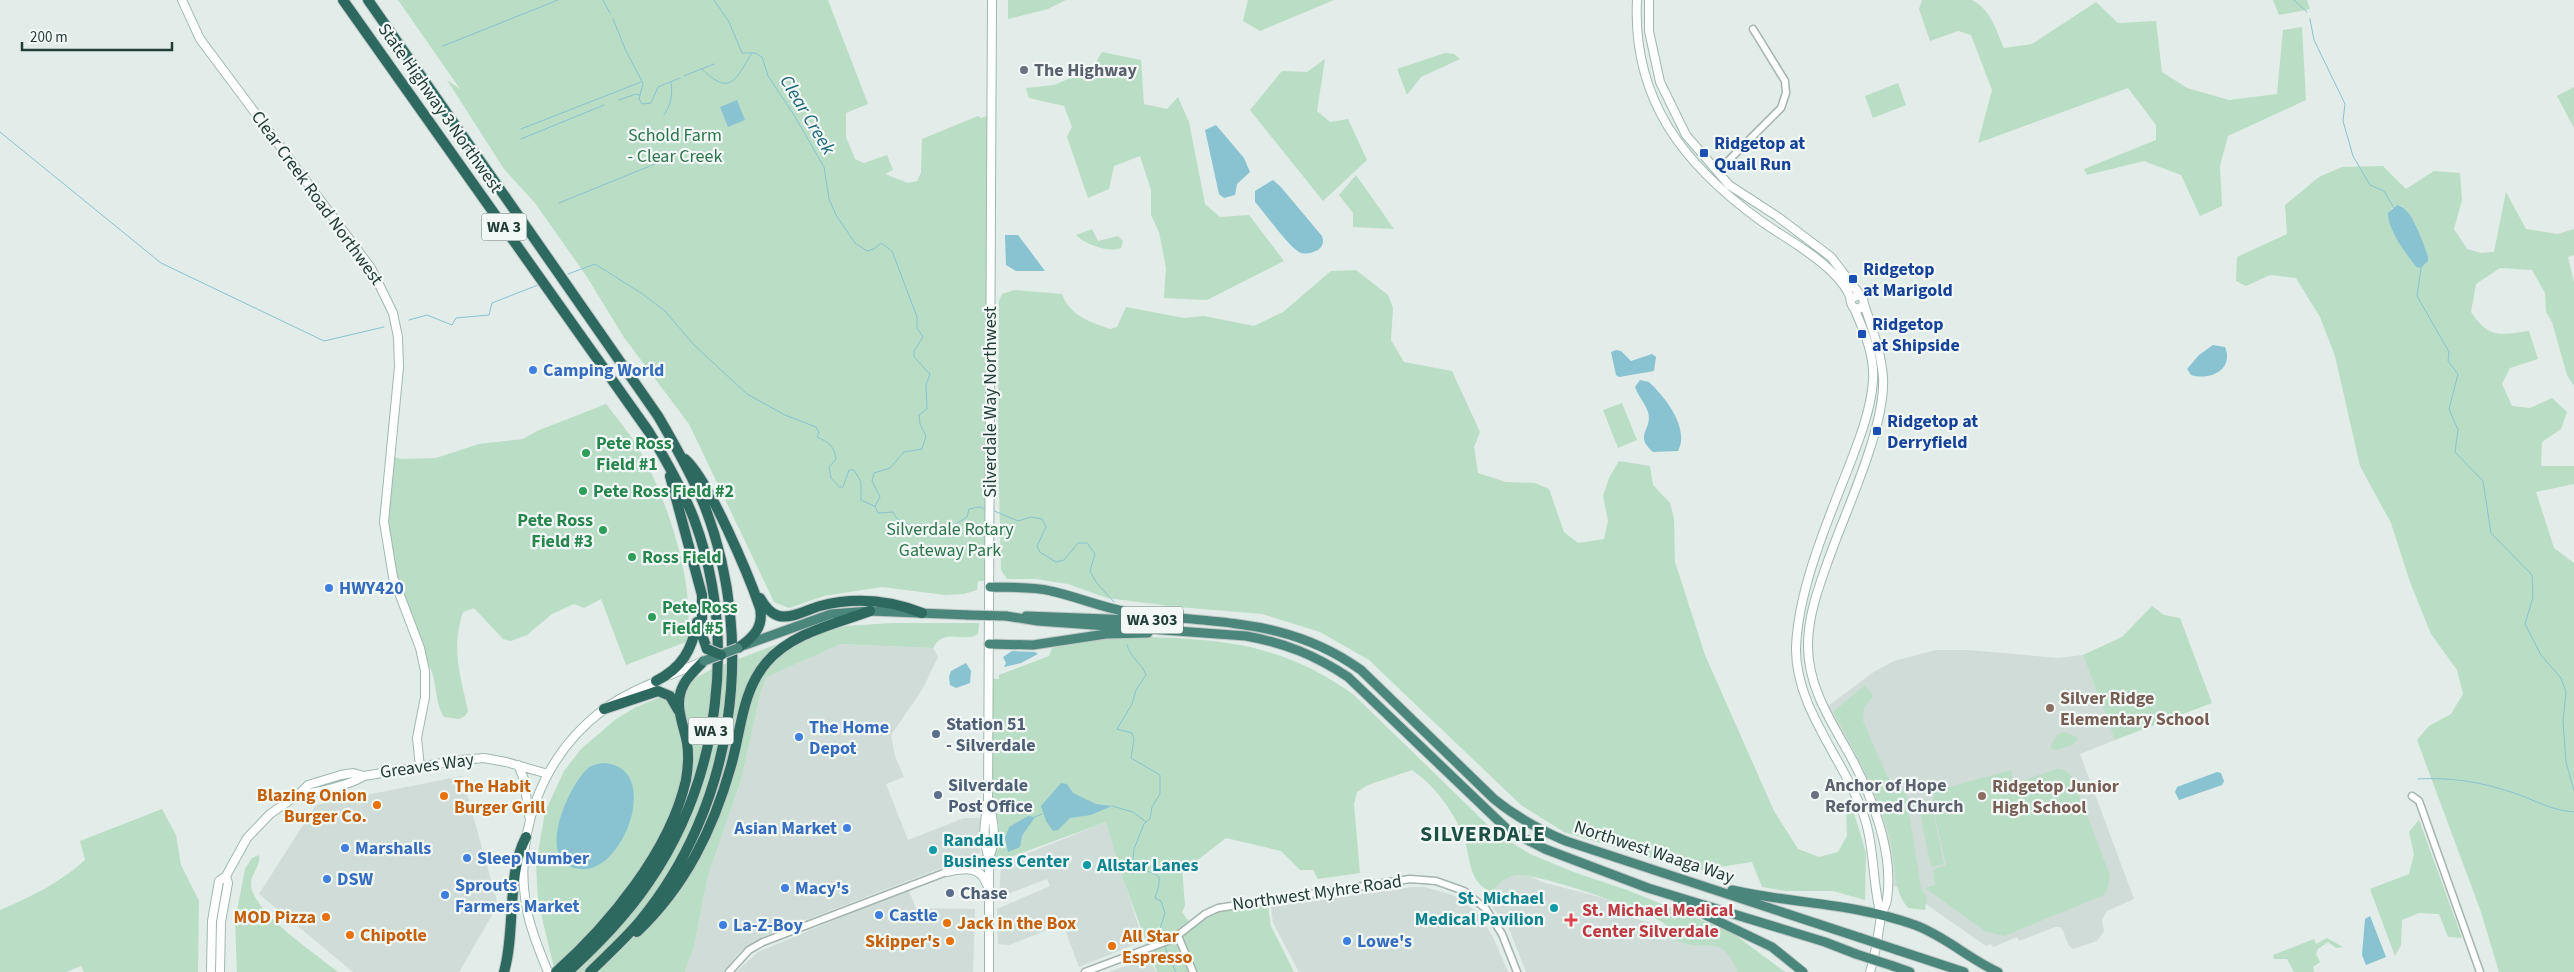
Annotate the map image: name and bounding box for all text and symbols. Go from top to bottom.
street label: State Highway 3 Northwest [372,18,508,198]
scale bar [22,20,172,52]
text: 200 m [30,27,68,48]
place label: The Highway [1034,58,1137,83]
marker: The Highway [1018,64,1030,76]
water label: Clear Creek [773,70,842,161]
street label: Clear Creek Road Northwest [245,106,389,290]
park label: Schold Farm - Clear Creek [628,123,722,169]
place label: Ridgetop at Quail Run [1714,131,1805,177]
marker: Ridgetop at Quail Run [1698,147,1710,159]
road number: WA 3 [482,213,526,240]
place label: Ridgetop at Marigold [1863,257,1953,303]
marker: Ridgetop at Marigold [1847,273,1859,285]
street label: Silverdale Way Northwest [978,306,1003,498]
place label: Ridgetop at Shipside [1872,312,1960,358]
marker: Ridgetop at Shipside [1856,328,1868,340]
place label: Camping World [543,358,664,383]
marker: Camping World [527,364,539,376]
place label: Ridgetop at Derryfield [1887,409,1978,455]
marker: Ridgetop at Derryfield [1871,425,1883,437]
place label: Pete Ross Field #1 [596,431,672,477]
marker: Pete Ross Field #1 [580,447,592,459]
place label: Pete Ross Field #2 [593,479,734,504]
marker: Pete Ross Field #2 [577,485,589,497]
place label: Pete Ross Field #3 [517,508,593,554]
park label: Silverdale Rotary Gateway Park [886,517,1014,563]
marker: Pete Ross Field #3 [597,524,609,536]
place label: Ross Field [642,545,722,570]
marker: Ross Field [626,551,638,563]
place label: HWY420 [339,576,404,601]
marker: HWY420 [323,582,335,594]
place label: Pete Ross Field #5 [662,595,738,641]
road number: WA 303 [1121,606,1183,634]
marker: Pete Ross Field #5 [646,611,658,623]
place label: Silver Ridge Elementary School [2060,686,2210,732]
marker: Silver Ridge Elementary School [2044,702,2056,714]
place label: Station 51 - Silverdale [946,712,1036,758]
place label: The Home Depot [809,715,889,761]
road number: WA 3 [688,718,734,744]
marker: Station 51 - Silverdale [930,728,942,740]
marker: The Home Depot [793,731,805,743]
street label: Greaves Way [378,747,476,785]
place label: Silverdale Post Office [948,773,1033,819]
place label: Anchor of Hope Reformed Church [1824,773,1964,819]
place label: The Habit Burger Grill [454,774,545,820]
place label: Ridgetop Junior High School [1992,774,2120,820]
place label: Blazing Onion Burger Co. [257,783,367,829]
marker: Silverdale Post Office [932,789,944,801]
marker: Anchor of Hope Reformed Church [1809,789,1821,801]
marker: The Habit Burger Grill [438,790,450,802]
marker: Ridgetop Junior High School [1976,790,1988,802]
marker: Blazing Onion Burger Co. [371,799,383,811]
street label: Northwest Waaga Way [1571,814,1738,890]
place label: Asian Market [733,816,837,841]
district label: SILVERDALE [1420,818,1546,850]
marker: Asian Market [841,822,853,834]
place label: Randall Business Center [943,828,1070,874]
place label: Marshalls [355,836,431,861]
marker: Marshalls [339,842,351,854]
marker: Randall Business Center [927,844,939,856]
place label: Sleep Number [477,846,590,871]
marker: Sleep Number [461,852,473,864]
place label: Allstar Lanes [1096,853,1198,878]
marker: Allstar Lanes [1081,859,1093,871]
place label: DSW [337,867,373,892]
street label: Northwest Myhre Road [1231,869,1403,917]
marker: DSW [321,873,333,885]
place label: Sprouts Farmers Market [455,873,580,919]
place label: Macy's [795,876,849,901]
place label: Chase [960,881,1008,906]
marker: Macy's [779,882,791,894]
place label: St. Michael Medical Pavilion [1415,886,1544,932]
marker: Chase [944,887,956,899]
marker: Sprouts Farmers Market [439,889,451,901]
place label: St. Michael Medical Center Silverdale [1582,898,1733,944]
marker: St. Michael Medical Pavilion [1548,902,1560,914]
place label: Castle [889,903,938,928]
place label: MOD Pizza [233,905,316,930]
marker: Castle [873,909,885,921]
marker: MOD Pizza [320,911,332,923]
place label: Jack in the Box [957,911,1076,936]
place label: La-Z-Boy [733,913,803,938]
marker: St. Michael Medical Center Silverdale [1564,913,1578,927]
marker: Jack in the Box [941,917,953,929]
marker: La-Z-Boy [717,919,729,931]
place label: Chipotle [360,923,427,948]
place label: All Star Espresso [1121,924,1192,970]
marker: Chipotle [344,929,356,941]
place label: Skipper's [865,929,940,954]
place label: Lowe's [1357,929,1412,954]
marker: Skipper's [944,935,956,947]
marker: Lowe's [1341,935,1353,947]
marker: All Star Espresso [1106,940,1118,952]

